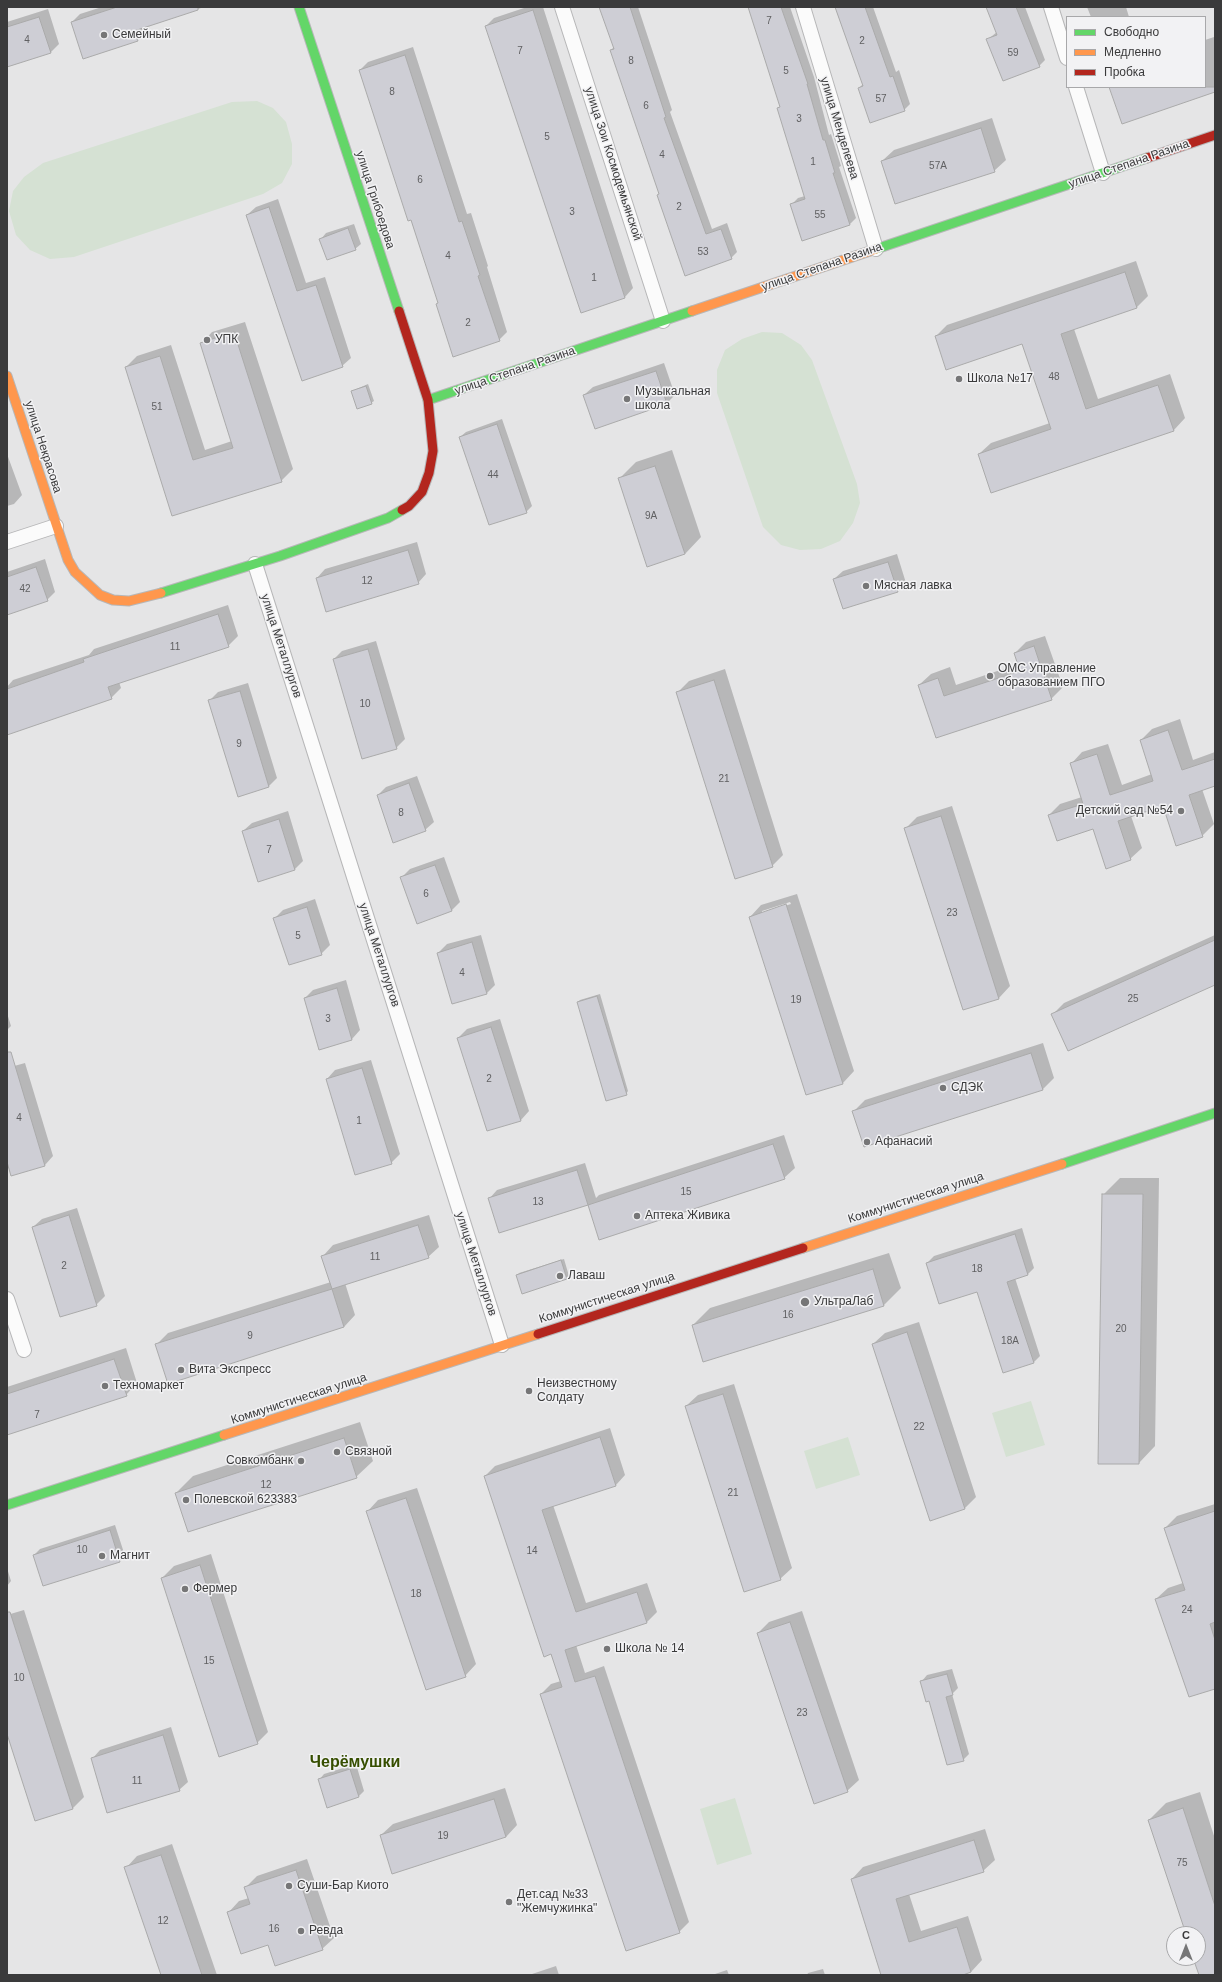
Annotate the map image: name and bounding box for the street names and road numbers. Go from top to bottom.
street label: улица Менделеева [817,75,861,181]
street label: улица Зои Космодемьянской [581,85,645,243]
street label: улица Степана Разина [1067,137,1191,191]
street label: улица Грибоедова [352,149,398,251]
street label: улица Степана Разина [760,240,884,294]
street label: улица Степана Разина [453,344,577,398]
street label: улица Некрасова [21,399,65,495]
street label: улица Металлургов [257,592,305,700]
street label: улица Металлургов [355,901,403,1009]
street label: Коммунистическая улица [846,1169,986,1227]
street label: улица Металлургов [452,1210,500,1318]
street label: Коммунистическая улица [537,1269,677,1327]
street label: Коммунистическая улица [229,1370,369,1428]

